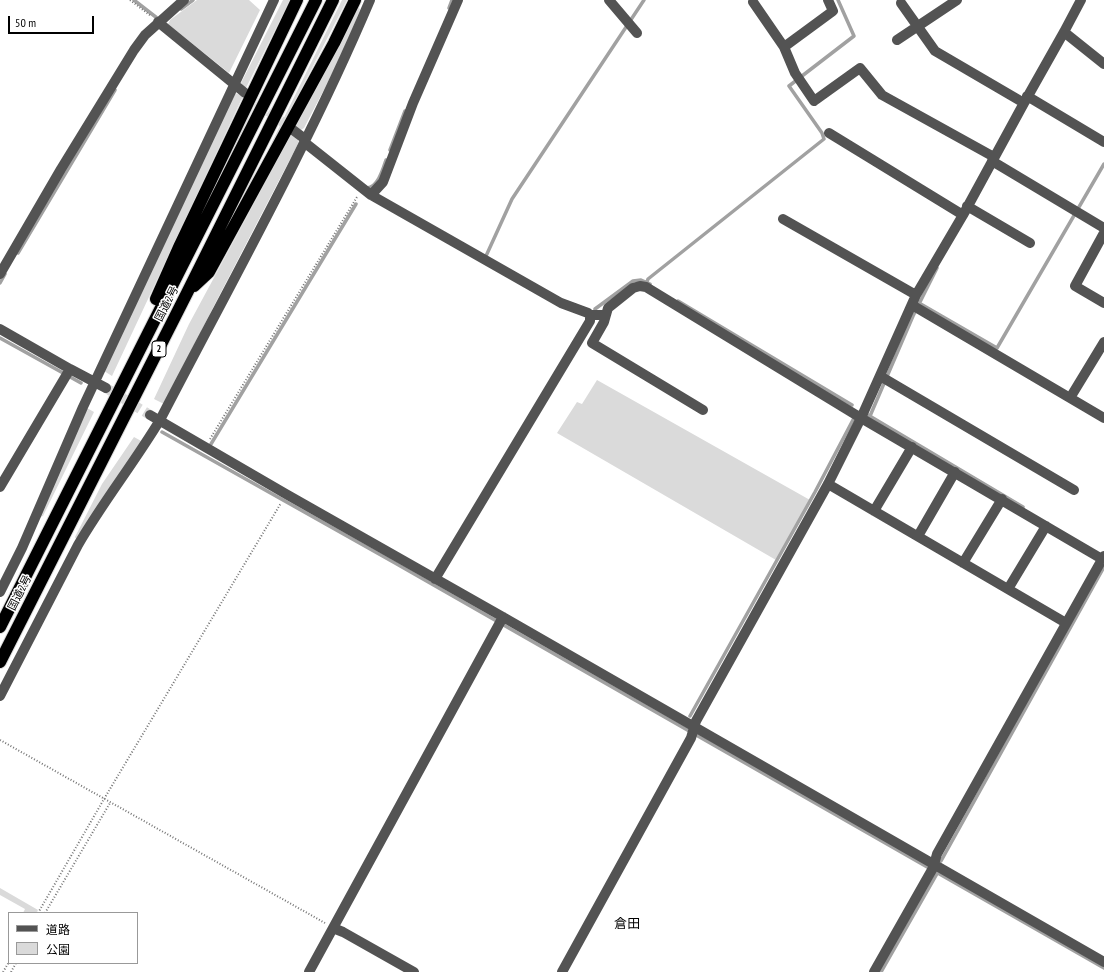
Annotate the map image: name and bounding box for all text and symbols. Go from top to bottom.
scale bar [10,8,96,34]
text: 50 m [15,15,36,30]
street label: 国道2号 [153,284,181,324]
road number: 2 [152,341,166,357]
street label: 国道2号 [6,573,34,613]
legend [8,912,138,964]
district label: 倉田 [614,916,640,932]
text: 道路 [46,922,70,937]
text: 公園 [46,942,70,957]

